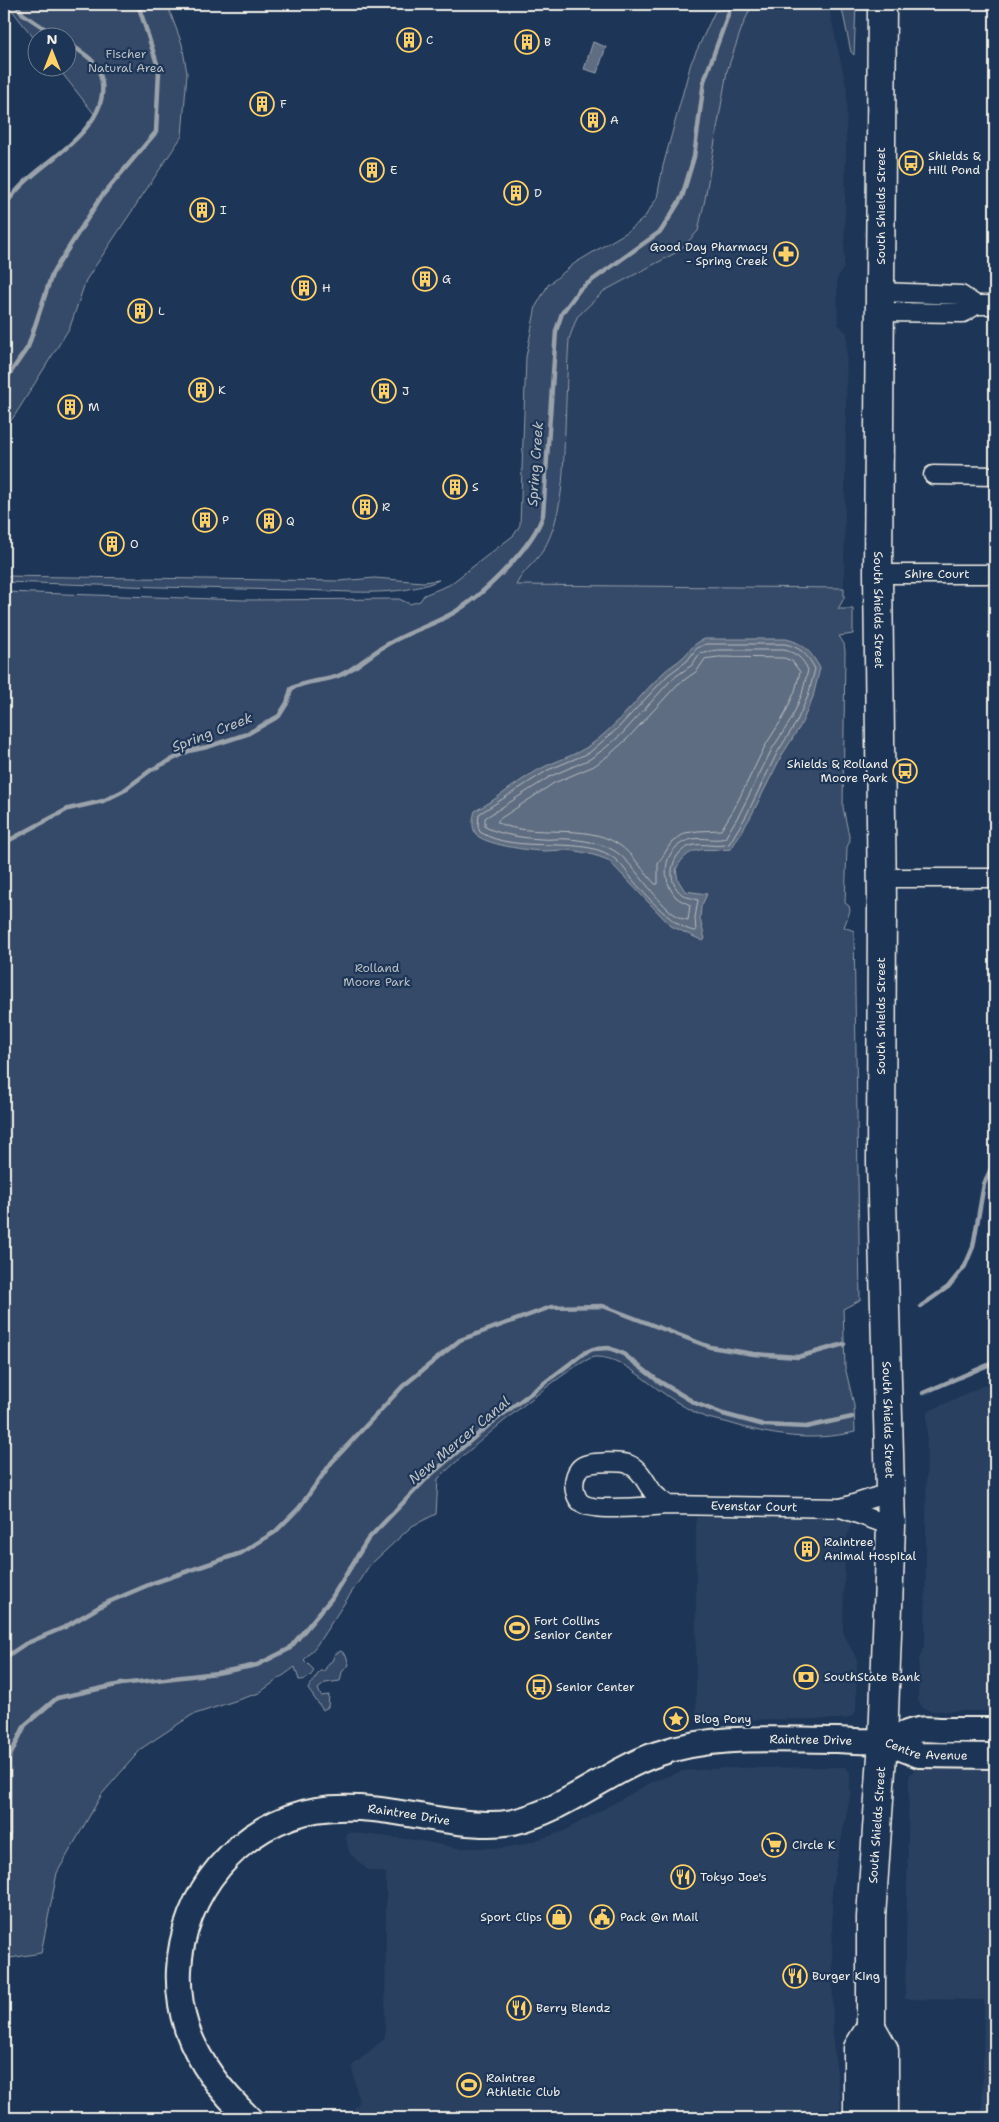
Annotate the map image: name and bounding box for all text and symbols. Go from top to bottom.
building icon: C [396,27,422,53]
north arrow [28,28,78,78]
building icon: B [514,29,540,55]
text: N [46,30,58,48]
place label: C [426,32,433,48]
place label: B [544,34,551,50]
park label: Fischer Natural Area [88,46,164,76]
building icon: F [249,91,275,117]
place label: F [280,96,287,112]
building icon: A [580,107,606,133]
place label: A [610,112,619,128]
street label: South Shields Street [873,147,889,265]
place label: Shields & Hill Pond [928,148,981,178]
bus stop icon: Shields & Hill Pond [898,150,924,176]
building icon: E [359,157,385,183]
place label: E [390,162,398,178]
building icon: D [503,180,529,206]
place label: D [534,185,542,201]
building icon: I [189,197,215,223]
place label: I [220,202,227,218]
place label: Good Day Pharmacy - Spring Creek [650,239,768,269]
pharmacy icon: Good Day Pharmacy - Spring Creek [773,241,799,267]
building icon: G [412,266,438,292]
place label: G [442,271,451,287]
building icon: H [291,275,317,301]
place label: H [322,280,331,296]
building icon: L [127,298,153,324]
place label: L [158,303,165,319]
building icon: K [188,377,214,403]
building icon: J [371,378,397,404]
place label: K [218,382,226,398]
place label: J [402,383,409,399]
building icon: M [57,394,83,420]
place label: M [88,399,100,415]
water label: Spring Creek [523,421,547,507]
building icon: S [442,474,468,500]
place label: S [472,479,479,495]
building icon: R [352,494,378,520]
place label: R [382,499,390,515]
building icon: P [192,507,218,533]
building icon: Q [256,508,282,534]
place label: P [222,512,229,528]
place label: Q [286,513,295,529]
building icon: O [99,531,125,557]
place label: O [130,536,139,552]
street label: South Shields Street [870,551,887,669]
street label: Shire Court [905,566,969,582]
water label: Spring Creek [169,708,255,756]
place label: Shields & Rolland Moore Park [787,756,888,786]
bus stop icon: Shields & Rolland Moore Park [892,758,918,784]
street label: South Shields Street [873,957,889,1075]
park label: Rolland Moore Park [343,960,411,990]
street label: South Shields Street [878,1361,898,1479]
water label: New Mercer Canal [404,1392,514,1488]
street label: Evenstar Court [711,1498,798,1515]
place label: Raintree Animal Hospital [824,1534,916,1564]
building icon: Raintree Animal Hospital [794,1536,820,1562]
place label: Fort Collins Senior Center [534,1613,613,1643]
sports icon: Fort Collins Senior Center [504,1615,530,1641]
bank icon: SouthState Bank [793,1664,819,1690]
place label: SouthState Bank [824,1669,920,1685]
bus stop icon: Senior Center [526,1674,552,1700]
place label: Senior Center [556,1679,635,1695]
place icon: Blog Pony [663,1706,689,1732]
place label: Blog Pony [694,1711,752,1727]
street label: Raintree Drive [769,1731,853,1749]
street label: Centre Avenue [883,1735,968,1764]
street label: South Shields Street [865,1766,889,1884]
street label: Raintree Drive [367,1801,451,1829]
supermarket icon: Circle K [761,1832,787,1858]
place label: Circle K [792,1837,836,1853]
restaurant icon: Tokyo Joe's [670,1864,696,1890]
place label: Tokyo Joe's [700,1869,767,1885]
shop icon: Sport Clips [546,1904,572,1930]
public building icon: Pack @n Mail [589,1904,615,1930]
place label: Sport Clips [480,1909,542,1925]
place label: Pack @n Mail [620,1909,699,1925]
restaurant icon: Burger King [782,1963,808,1989]
place label: Burger King [812,1968,880,1984]
restaurant icon: Berry Blendz [506,1995,532,2021]
place label: Berry Blendz [536,2000,611,2016]
place label: Raintree Athletic Club [486,2070,560,2100]
sports icon: Raintree Athletic Club [456,2072,482,2098]

